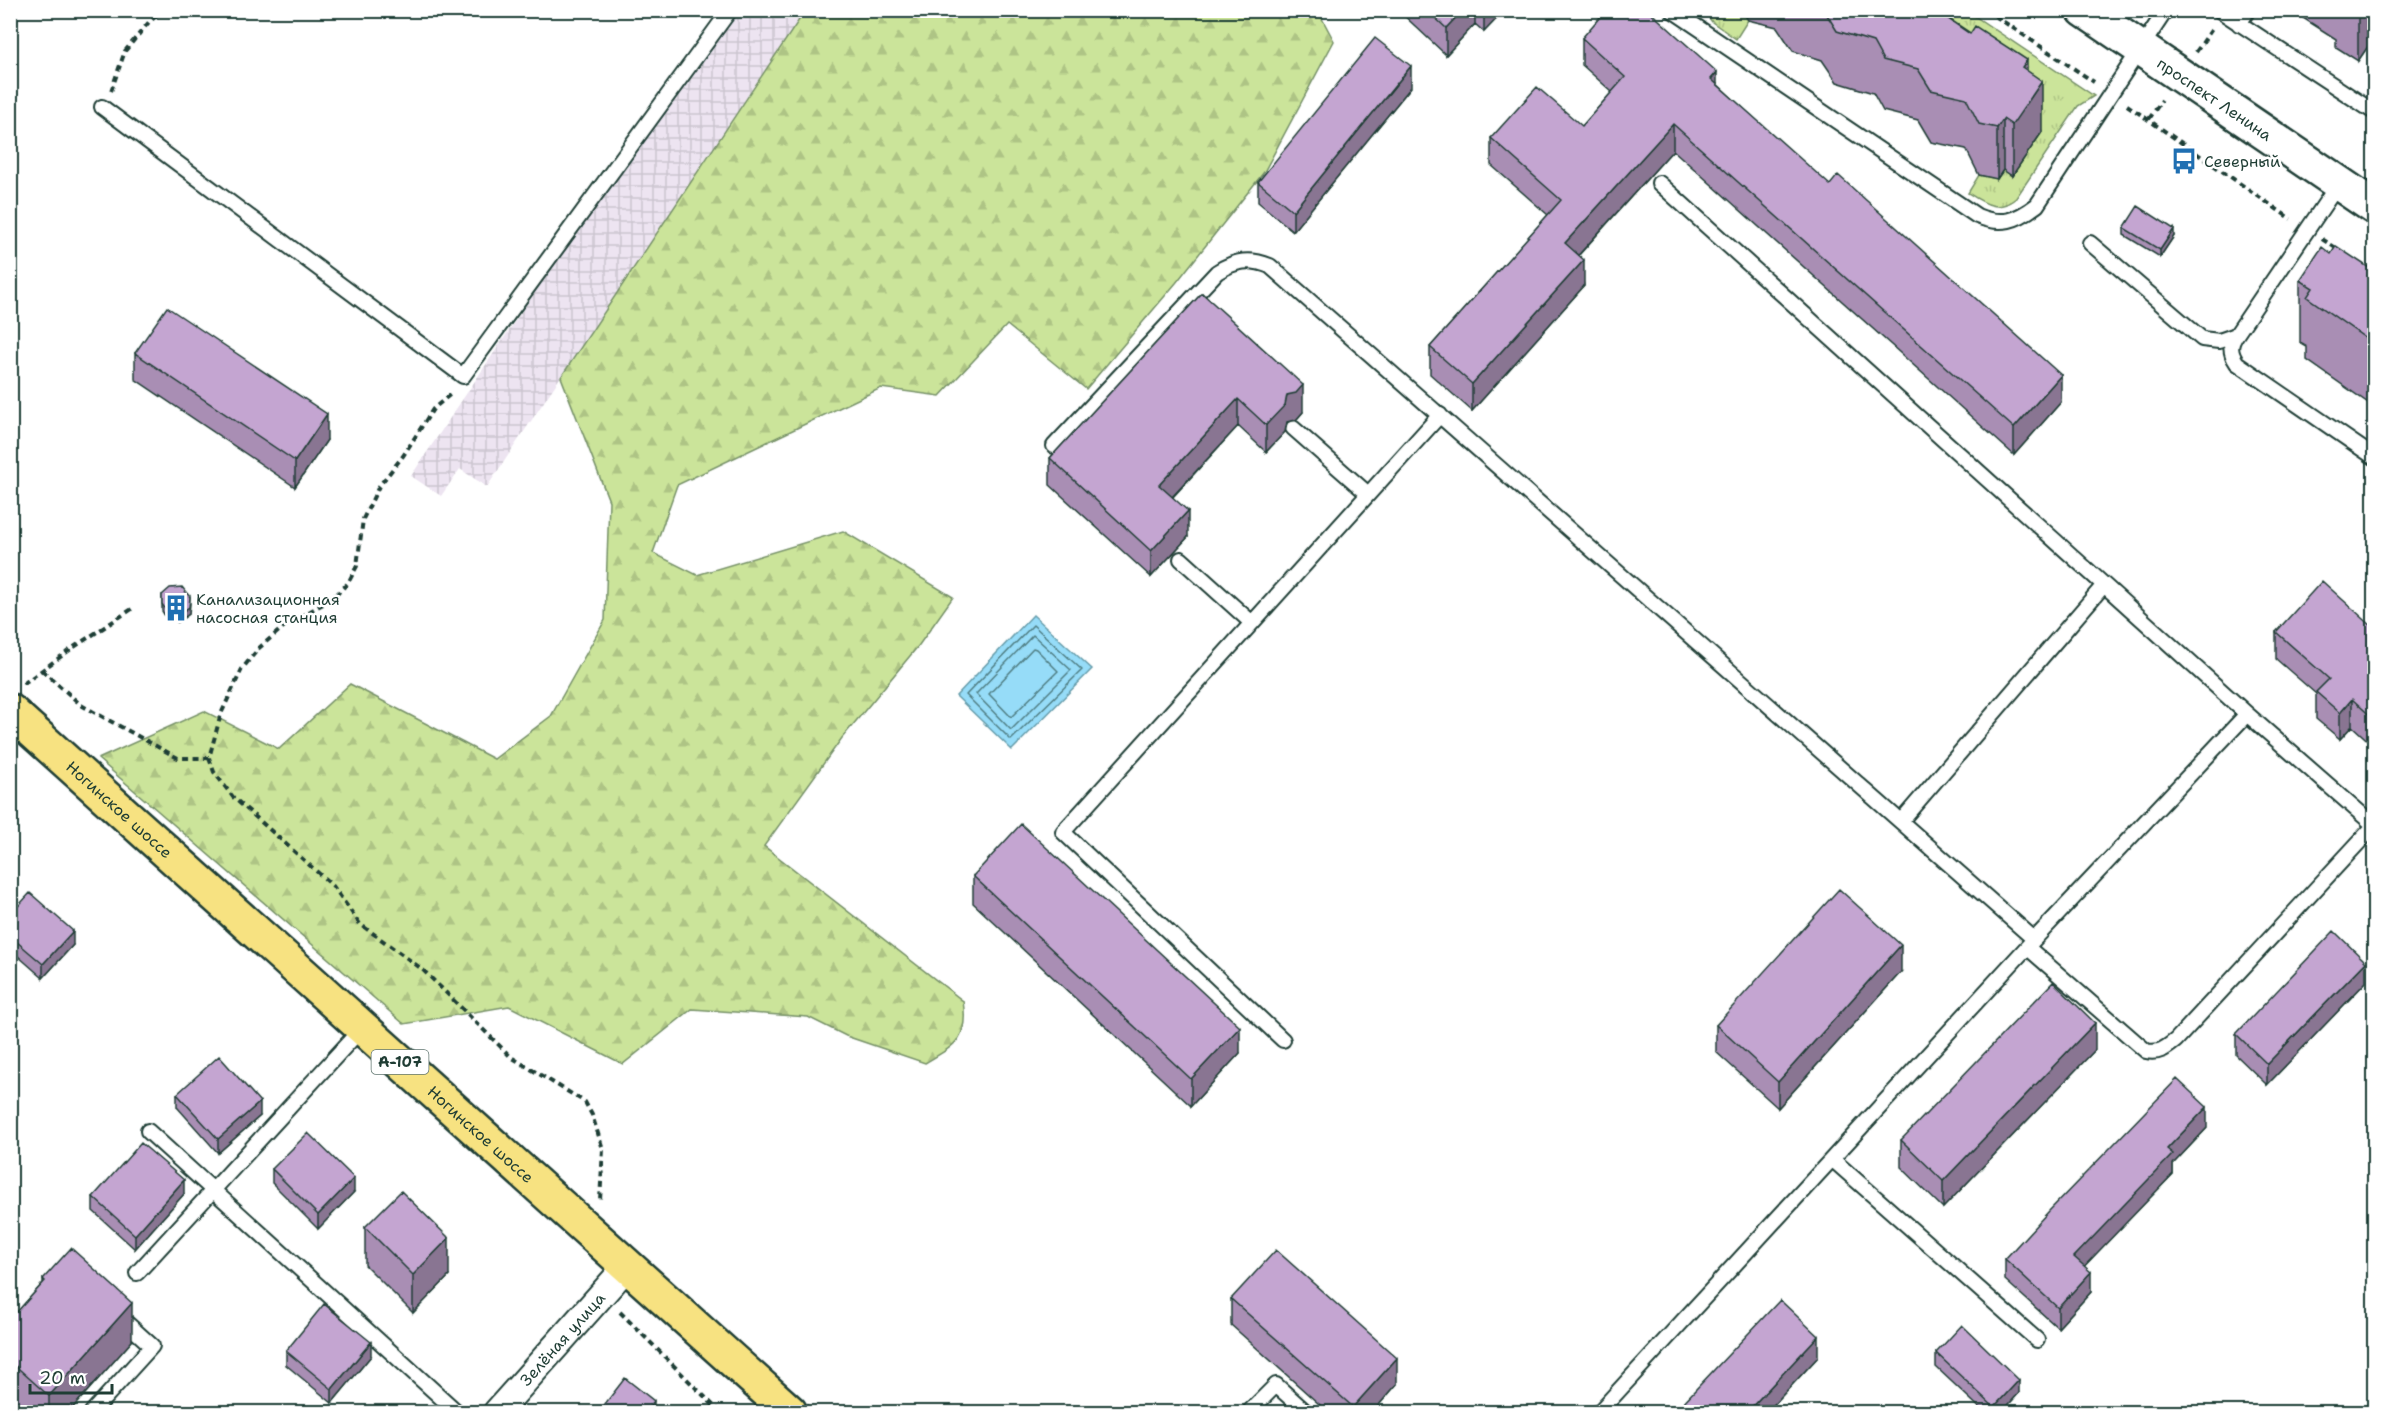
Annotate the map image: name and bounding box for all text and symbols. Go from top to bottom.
street label: проспект Ленина [2153,52,2276,145]
bus stop icon: Северный [2169,146,2199,176]
place label: Северный [2204,151,2280,172]
place label: Канализационная насосная станция [196,589,340,628]
building icon: Канализационная насосная станция [161,593,191,623]
street label: Ногинское шоссе [62,756,177,863]
road number: А-107 [372,1050,428,1074]
street label: Ногинское шоссе [423,1081,538,1187]
street label: Зелёная улица [515,1288,609,1390]
scale bar [30,1357,112,1395]
text: 20 m [39,1366,85,1390]

